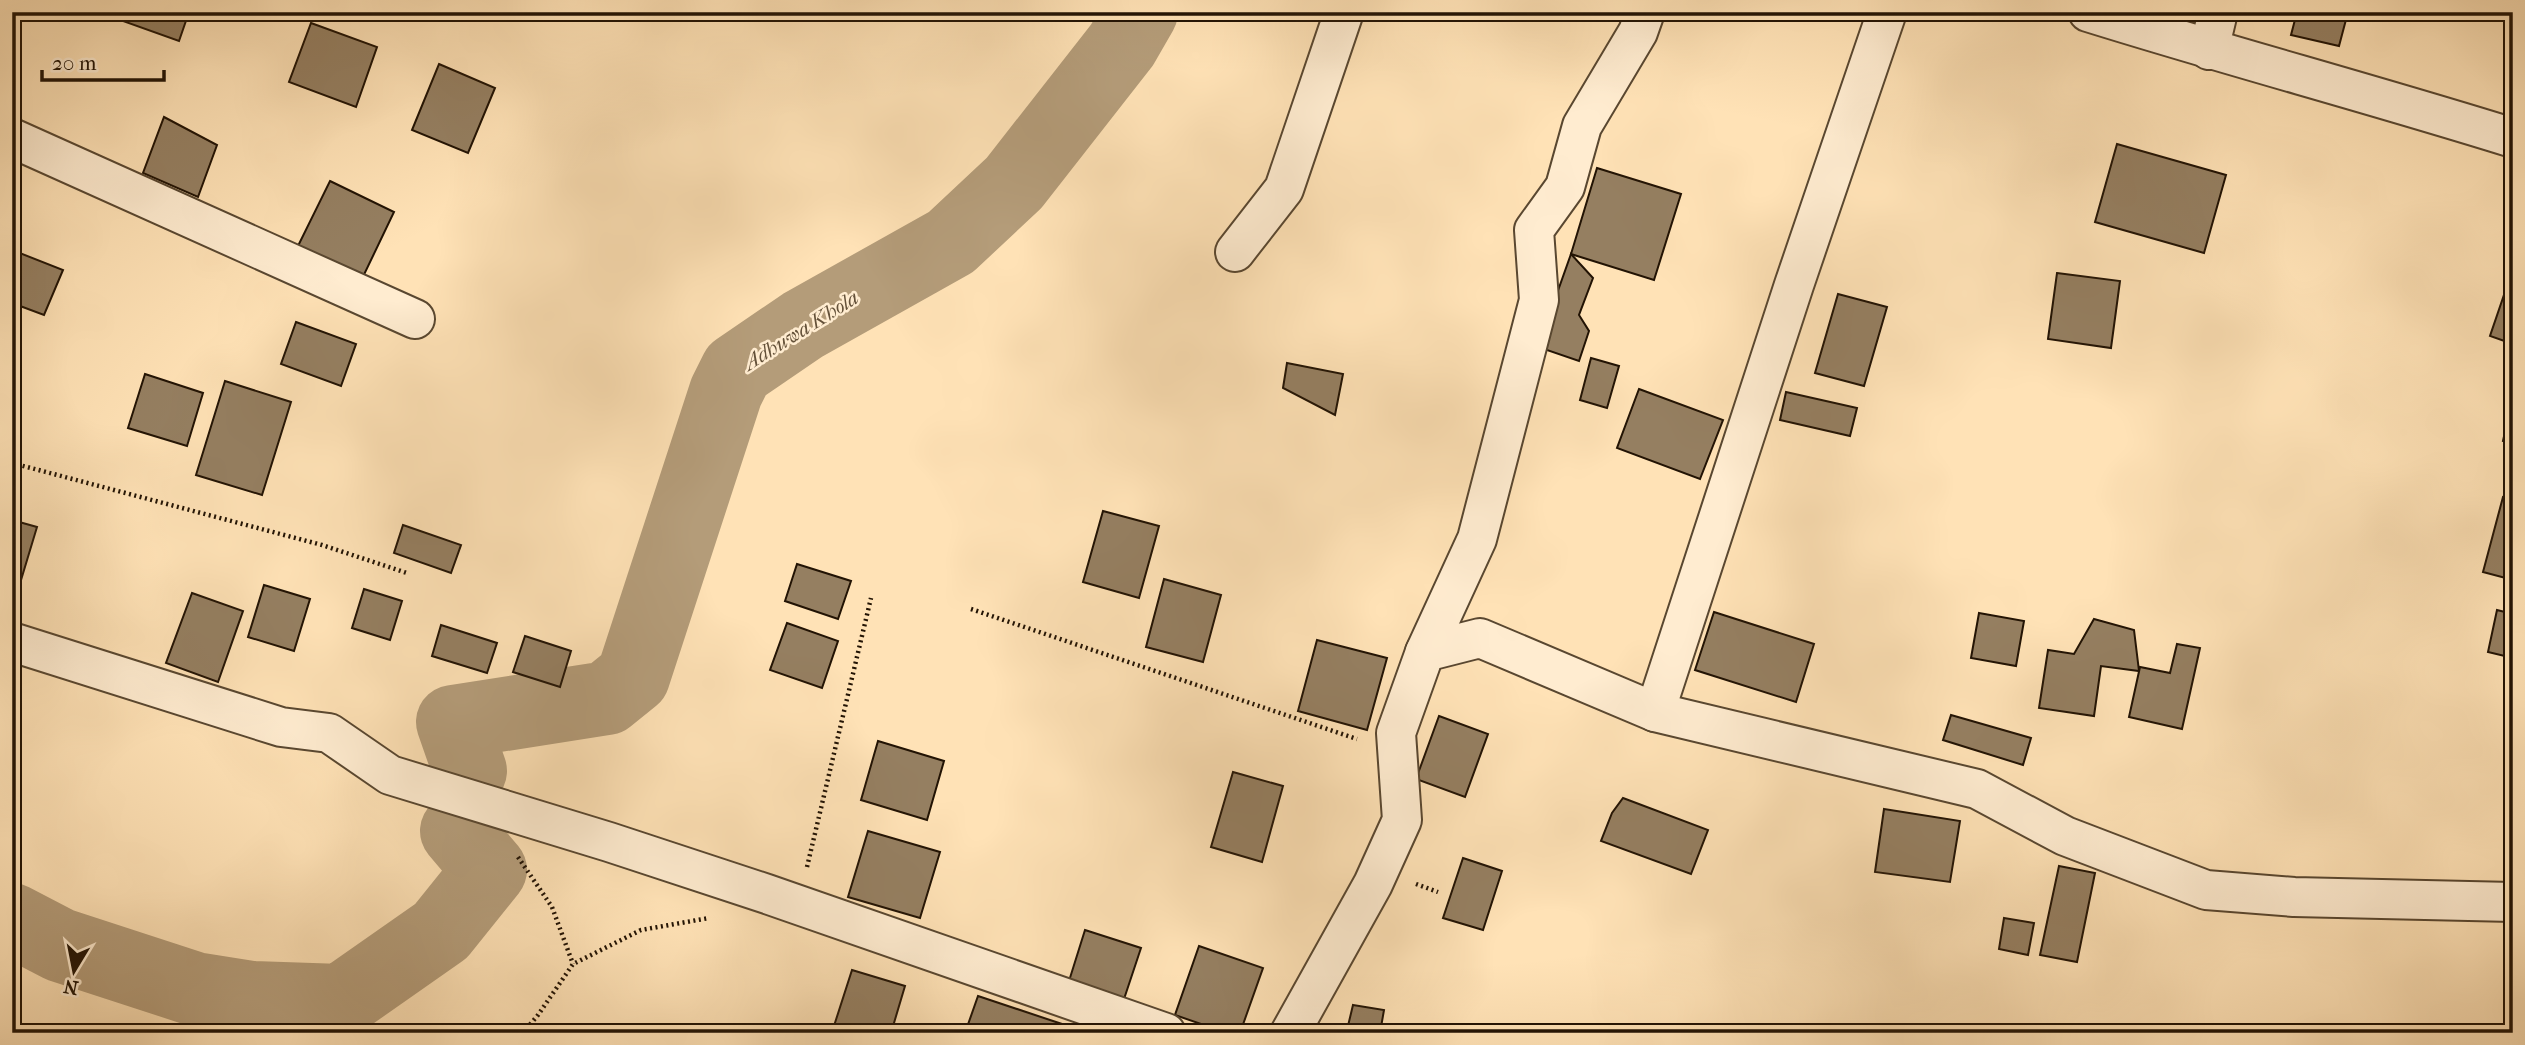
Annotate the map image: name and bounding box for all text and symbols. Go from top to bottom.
scale bar [42,38,164,82]
text: 20 m [52,51,97,75]
water label: Adhuwa Khola [737,285,863,376]
north arrow [38,936,108,1006]
text: N [62,975,80,999]

